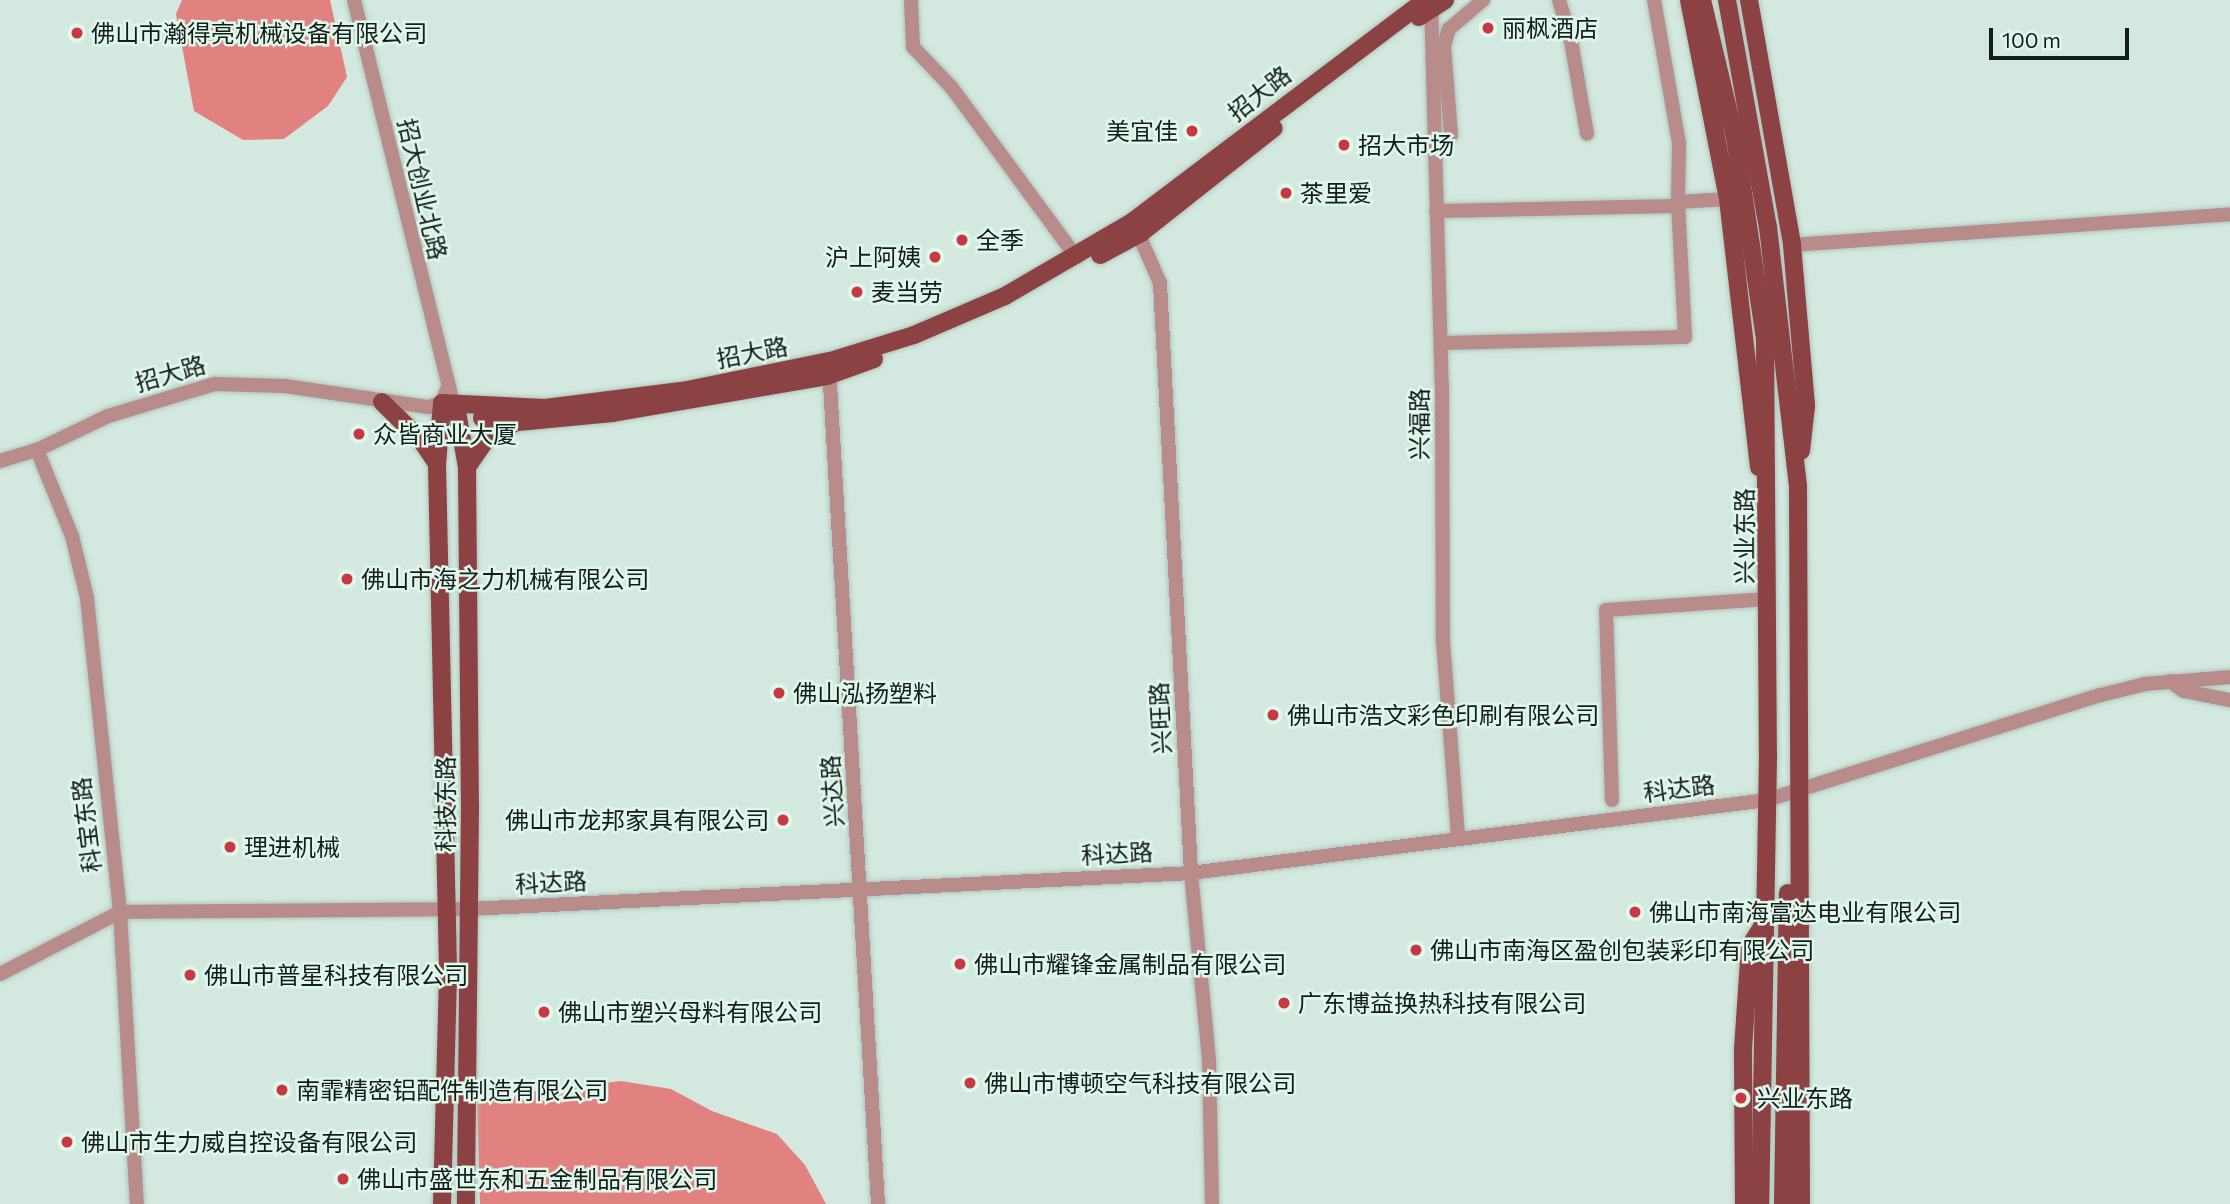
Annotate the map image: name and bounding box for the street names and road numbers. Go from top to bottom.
street label: 招大路 [1222,59,1296,127]
street label: 招大创业北路 [393,116,453,262]
street label: 招大路 [714,331,790,373]
street label: 招大路 [131,349,209,397]
street label: 兴福路 [1405,388,1433,460]
street label: 兴业东路 [1730,488,1758,584]
street label: 兴旺路 [1144,681,1176,755]
street label: 兴达路 [815,754,849,828]
street label: 科技东路 [431,756,459,852]
street label: 科达路 [1642,769,1716,807]
street label: 科宝东路 [66,776,106,874]
street label: 科达路 [1080,837,1154,869]
street label: 科达路 [514,866,588,898]

